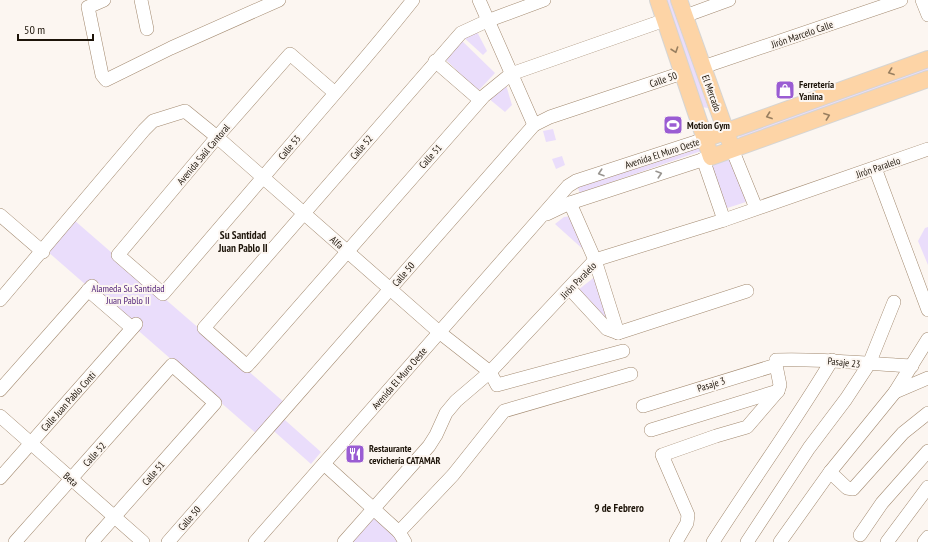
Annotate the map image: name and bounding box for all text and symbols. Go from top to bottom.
scale bar [18,16,93,42]
street label: Jirón Marcelo Calle [768,18,835,51]
text: 50 m [24,22,45,37]
one-way arrow [670,47,679,54]
one-way arrow [888,67,895,75]
street label: Calle 50 [648,69,679,90]
street label: El Mercado [699,73,724,113]
place label: Ferretería Yanina [798,78,834,103]
shop icon: Ferretería Yanina [774,79,796,101]
one-way arrow [766,111,773,119]
one-way arrow [823,112,830,120]
sports icon: Motion Gym [662,114,684,136]
place label: Motion Gym [687,119,730,132]
street label: Avenida Saúl Cantoral [174,121,233,187]
street label: Calle 53 [275,132,303,162]
street label: Calle 52 [347,132,376,162]
street label: Avenida El Muro Oeste [623,135,701,172]
street label: Calle 51 [416,141,445,171]
street label: Jirón Paralelo [853,154,902,181]
one-way arrow [598,168,605,176]
one-way arrow [655,170,662,179]
district label: Su Santidad Juan Pablo II [217,228,268,255]
street label: Alfa [327,233,346,252]
street label: Calle 50 [389,259,418,289]
street label: Jirón Paralelo [557,259,599,302]
park label: Alameda Su Santidad Juan Pablo II [91,282,165,307]
street label: Avenida El Muro Oeste [369,345,430,412]
street label: Pasaje 23 [827,354,861,371]
street label: Calle Juan Pablo Conti [38,369,99,434]
street label: Pasaje 3 [696,374,727,395]
street label: Calle 52 [80,439,109,469]
place label: Restaurante cevichería CATAMAR [369,442,441,467]
restaurant icon: Restaurante cevichería CATAMAR [344,443,366,465]
street label: Calle 51 [139,458,168,488]
street label: Beta [61,469,81,489]
district label: 9 de Febrero [594,501,644,515]
street label: Calle 50 [175,503,204,533]

